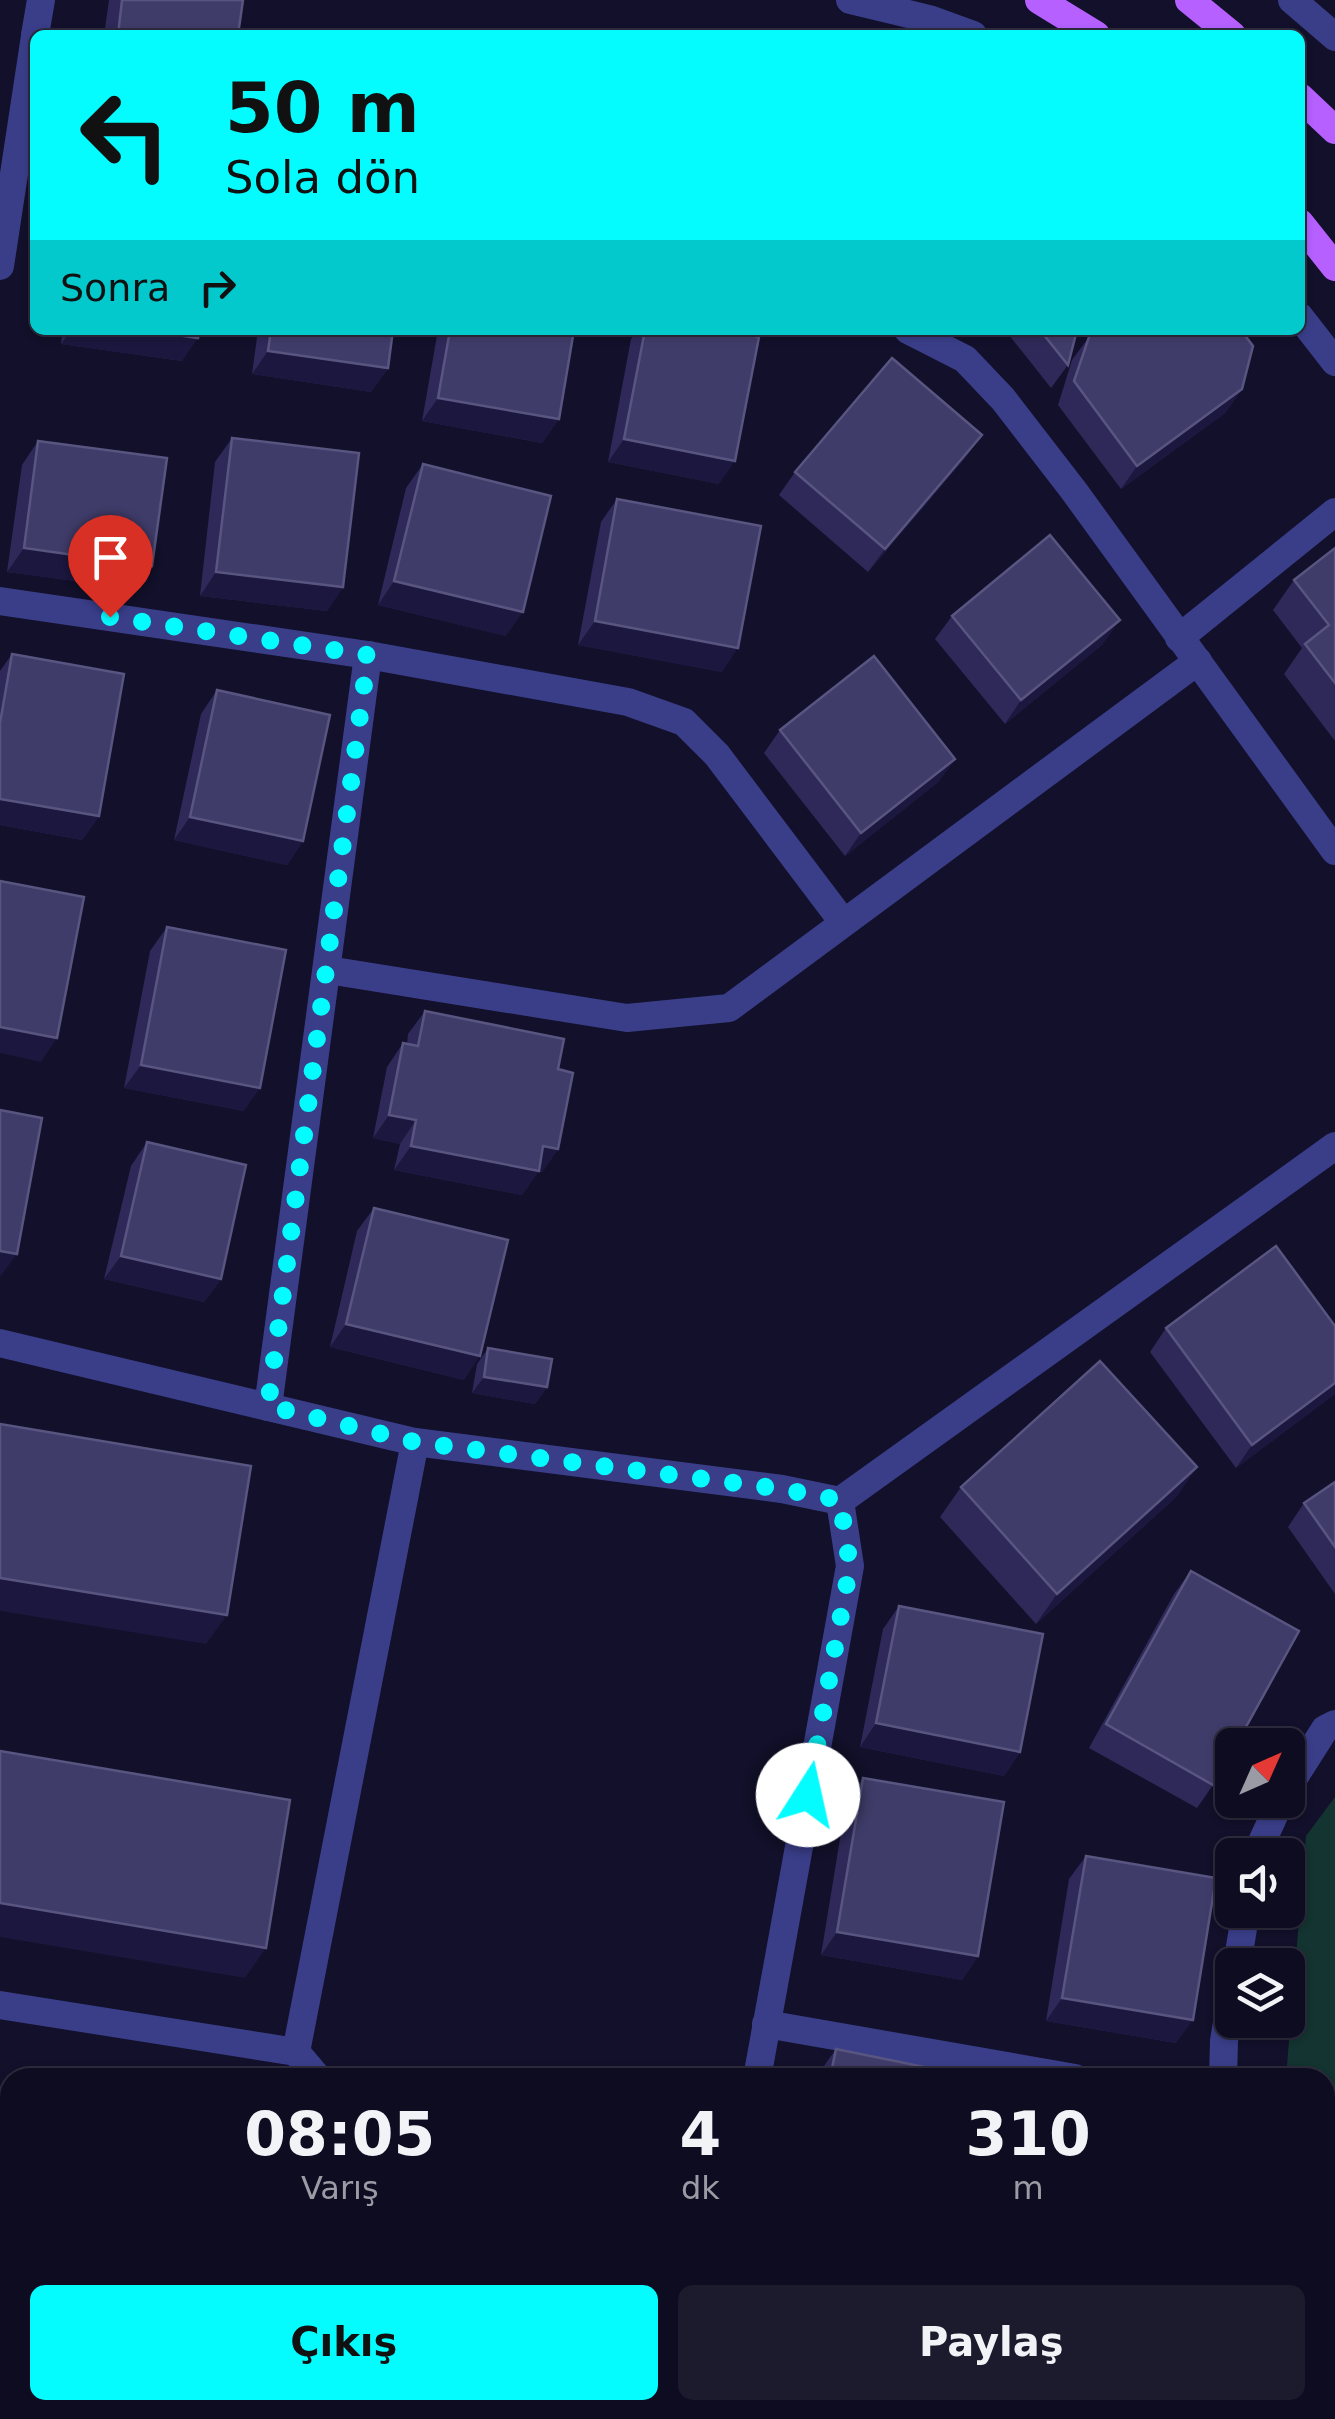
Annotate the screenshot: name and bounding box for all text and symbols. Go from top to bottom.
text: 50 m [225,67,420,149]
icon: left [60,70,190,200]
text: Sola dön [225,151,420,204]
icon: right [190,260,245,315]
text: Sonra [60,266,170,310]
pin [68,515,153,618]
icon: arrive [83,530,138,585]
north arrow [1215,1728,1305,1818]
map controls [1215,1728,1305,2038]
position arrow [756,1743,860,1847]
button: sound [1215,1838,1305,1928]
button: layers [1215,1948,1305,2038]
text: 08:05 [244,2099,435,2169]
text: 4 [680,2099,721,2169]
text: 310 [966,2099,1091,2169]
text: Varış [301,2169,379,2207]
text: dk [681,2169,720,2207]
text: m [1013,2169,1044,2207]
button: Çıkış [30,2285,658,2400]
button: Paylaş [678,2285,1305,2400]

